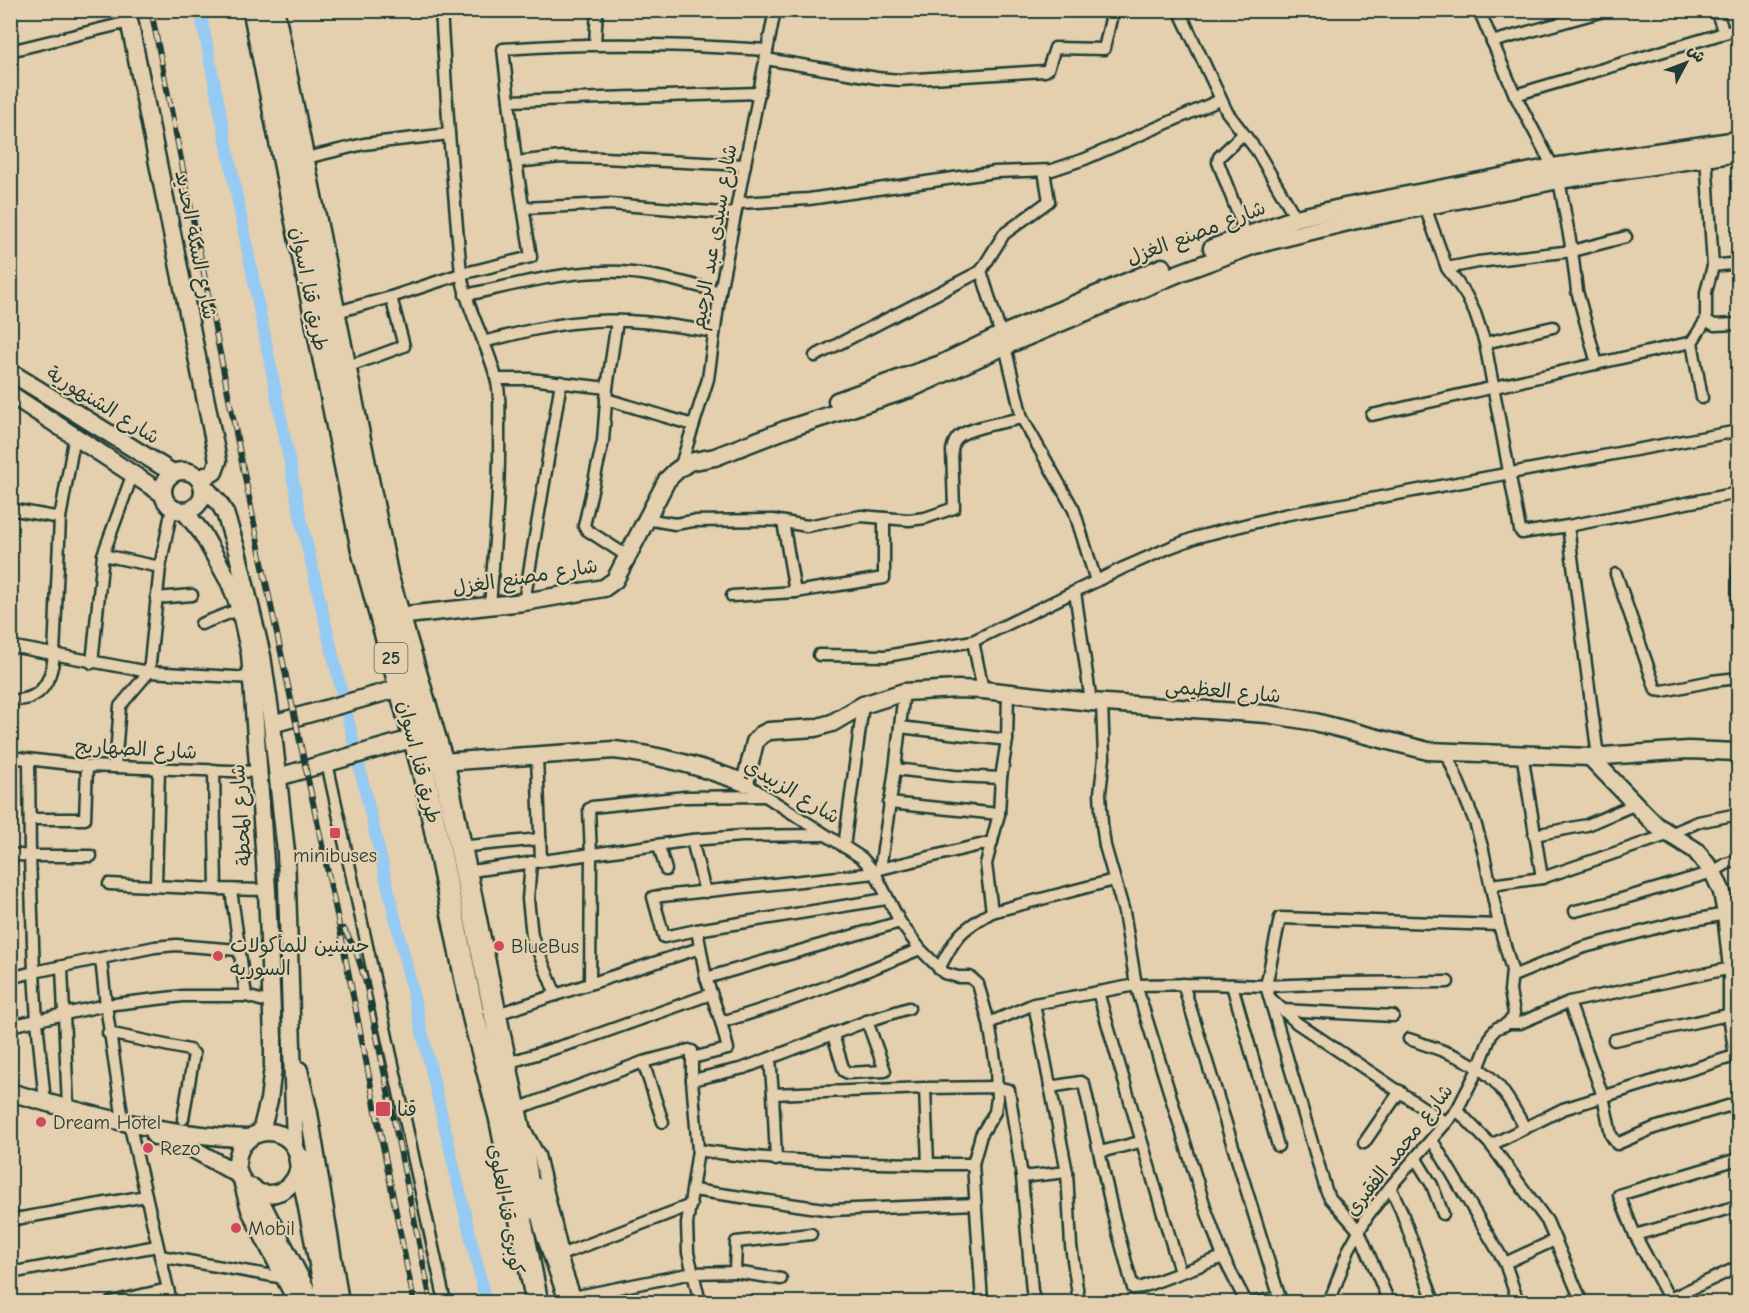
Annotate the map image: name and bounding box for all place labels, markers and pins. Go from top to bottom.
marker: minibuses [328,826,342,840]
place label: minibuses [293,844,377,867]
place label: حسنين للمأكولات السوريه [230,934,370,980]
place label: BlueBus [511,935,579,958]
marker: BlueBus [492,939,506,953]
marker: حسنين للمأكولات السوريه [211,949,225,963]
place label: قنا [397,1098,417,1121]
marker: قنا [374,1100,392,1118]
place label: Dream Hotel [53,1111,161,1134]
marker: Dream Hotel [34,1115,48,1129]
place label: Rezo [160,1137,201,1160]
marker: Rezo [141,1141,155,1155]
place label: Mobil [248,1217,295,1240]
marker: Mobil [229,1221,243,1235]

